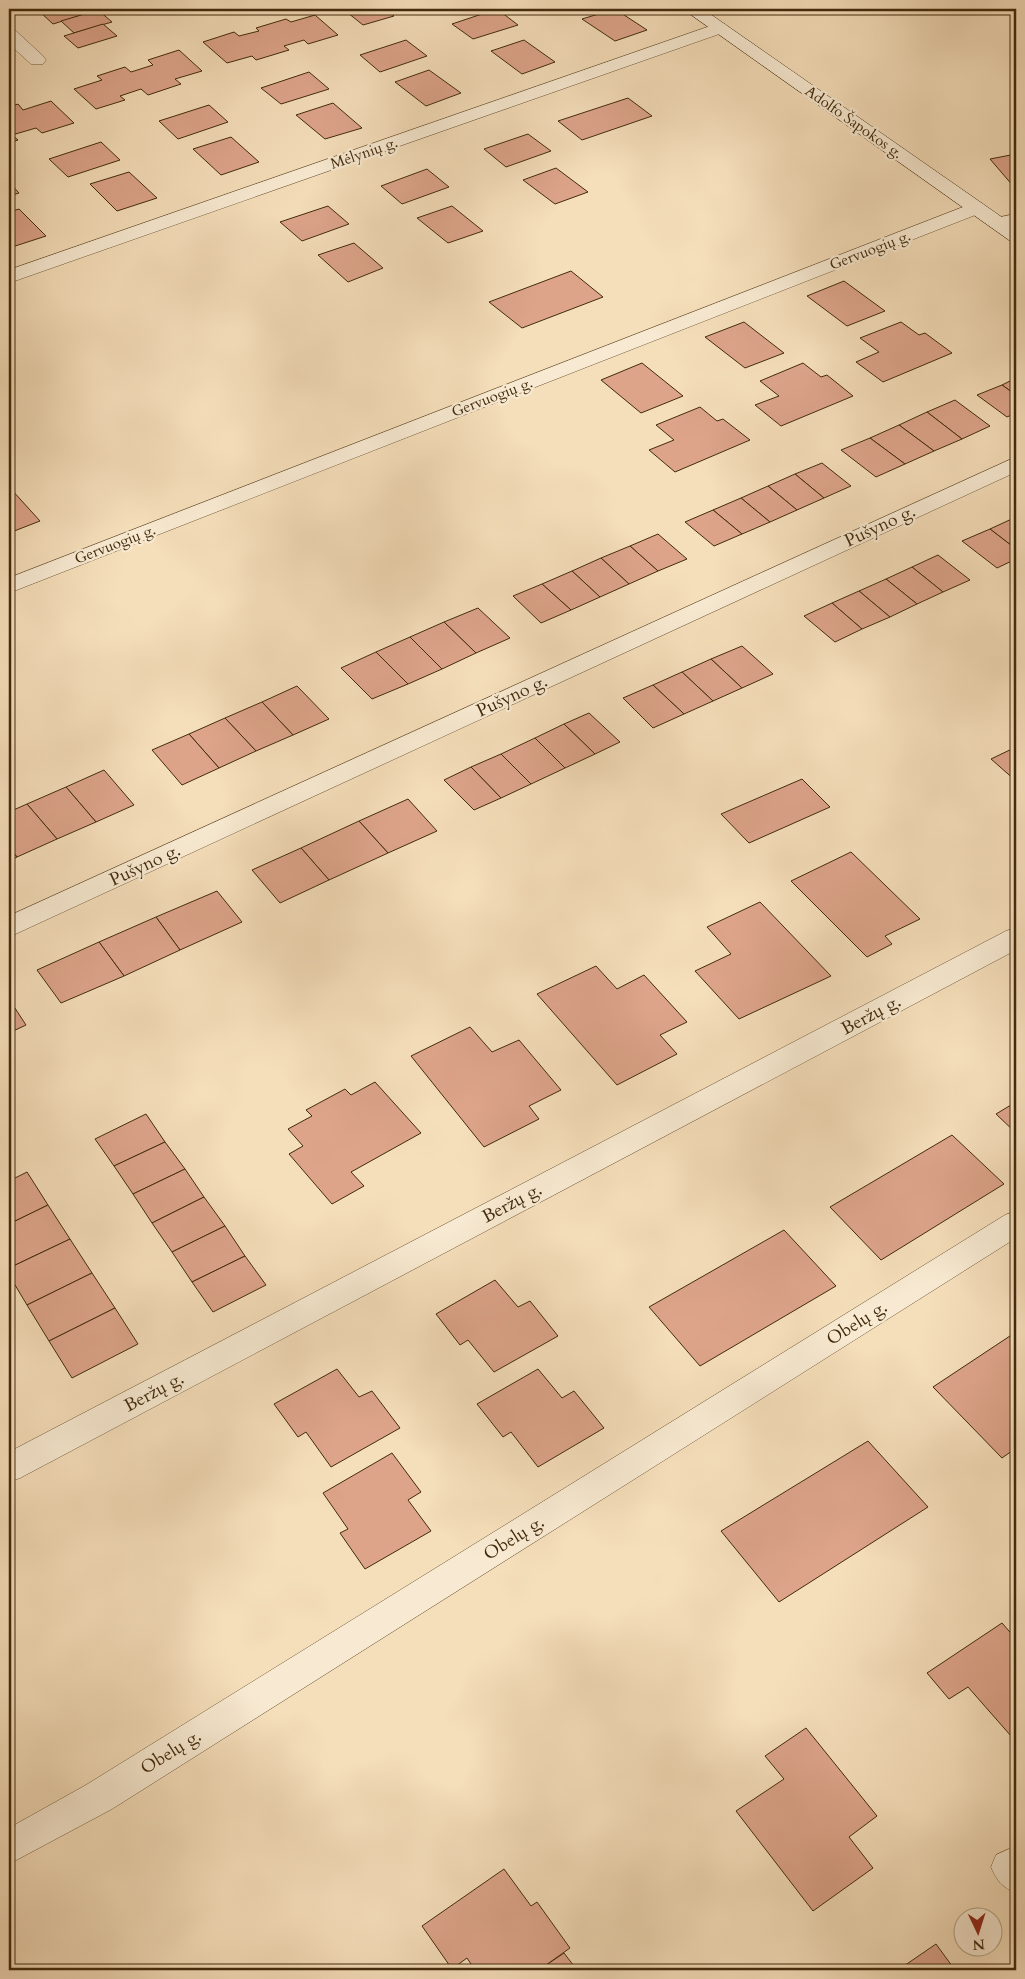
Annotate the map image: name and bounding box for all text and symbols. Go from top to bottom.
street label: Adolfo Šapokos g. [801,81,907,163]
street label: Mėlynių g. [328,132,400,174]
street label: Gervuogių g. [827,225,913,275]
street label: Gervuogių g. [449,372,535,422]
street label: Pušyno g. [840,499,920,553]
street label: Gervuogių g. [72,519,158,569]
street label: Pušyno g. [472,669,552,723]
street label: Pušyno g. [105,838,185,892]
street label: Beržų g. [837,989,905,1041]
street label: Beržų g. [478,1177,546,1229]
street label: Obelų g. [822,1295,892,1351]
street label: Beržų g. [120,1366,188,1418]
street label: Obelų g. [479,1510,549,1566]
street label: Obelų g. [136,1724,206,1780]
north arrow [952,1906,1002,1956]
text: N [972,1935,986,1954]

